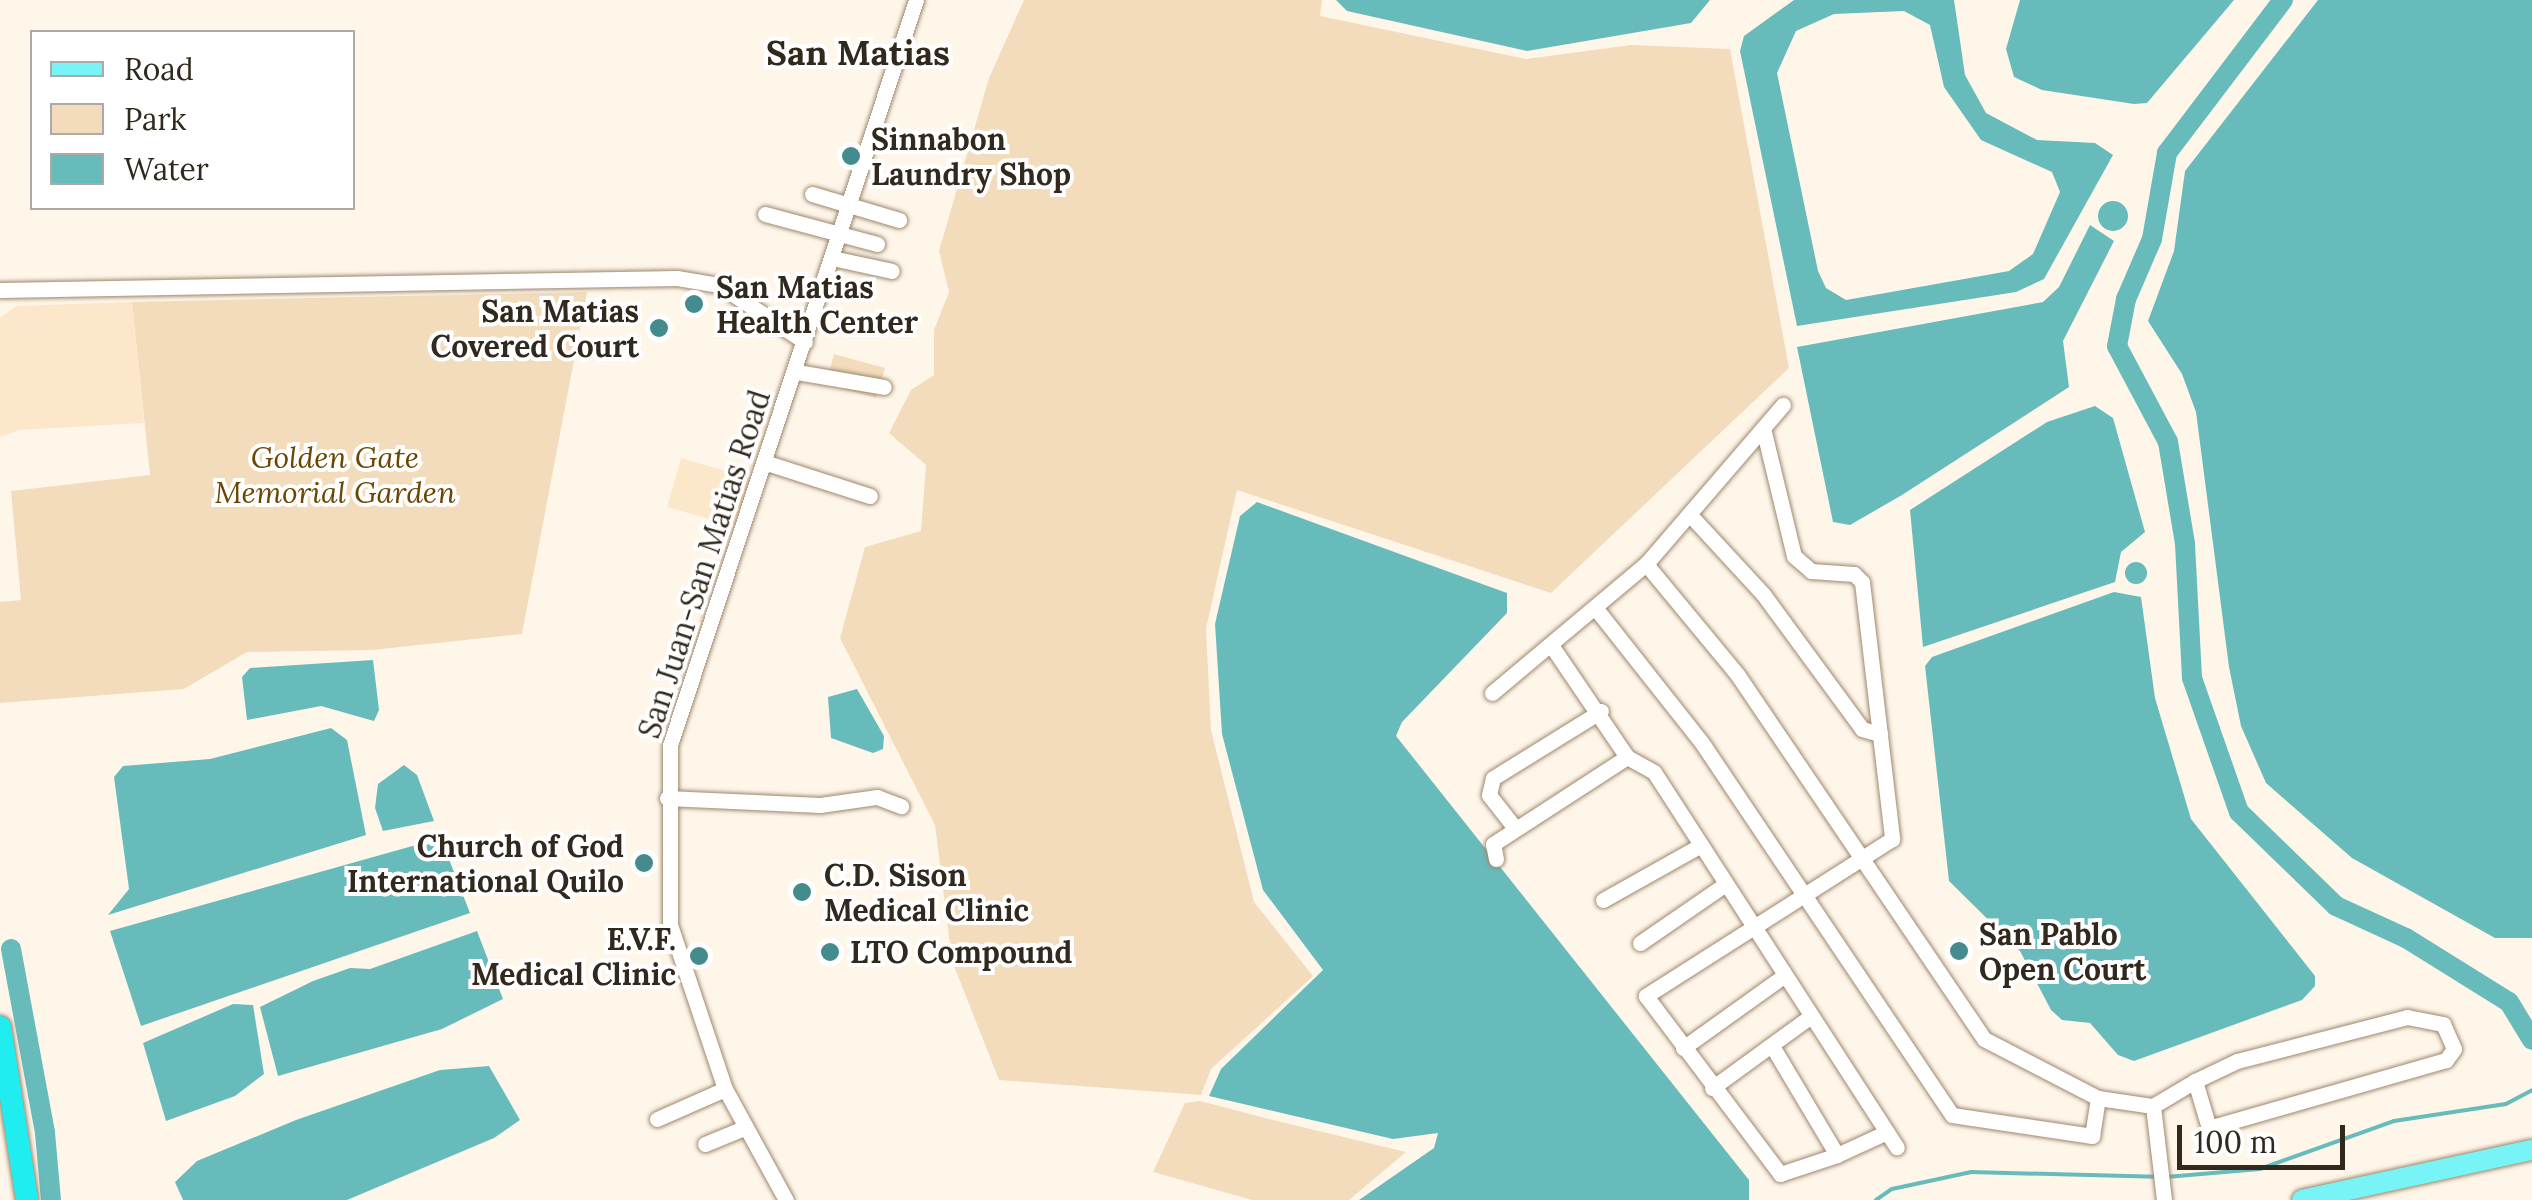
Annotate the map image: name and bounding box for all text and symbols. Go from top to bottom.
legend [30,30,355,210]
district label: San Matias [766,32,950,74]
text: Road [124,50,194,88]
text: Park [124,100,186,138]
place label: Sinnabon Laundry Shop [871,121,1071,192]
marker: Sinnabon Laundry Shop [840,145,862,167]
text: Water [124,150,209,188]
place label: San Matias Health Center [716,269,918,340]
marker: San Matias Health Center [681,291,707,317]
place label: San Matias Covered Court [431,293,639,364]
marker: San Matias Covered Court [648,317,670,339]
street label: San Juan-San Matias Road [631,385,777,743]
park label: Golden Gate Memorial Garden [214,439,456,510]
place label: Church of God International Quilo [347,828,624,898]
marker: Church of God International Quilo [633,852,655,874]
place label: C.D. Sison Medical Clinic [824,857,1029,928]
marker: C.D. Sison Medical Clinic [789,879,815,905]
place label: San Pablo Open Court [1979,916,2146,986]
place label: E.V.F. Medical Clinic [471,921,676,992]
place label: LTO Compound [850,934,1072,970]
marker: San Pablo Open Court [1948,940,1970,962]
marker: LTO Compound [819,941,841,963]
marker: E.V.F. Medical Clinic [686,943,712,969]
scale bar [2182,1105,2350,1167]
text: 100 m [2194,1123,2277,1161]

